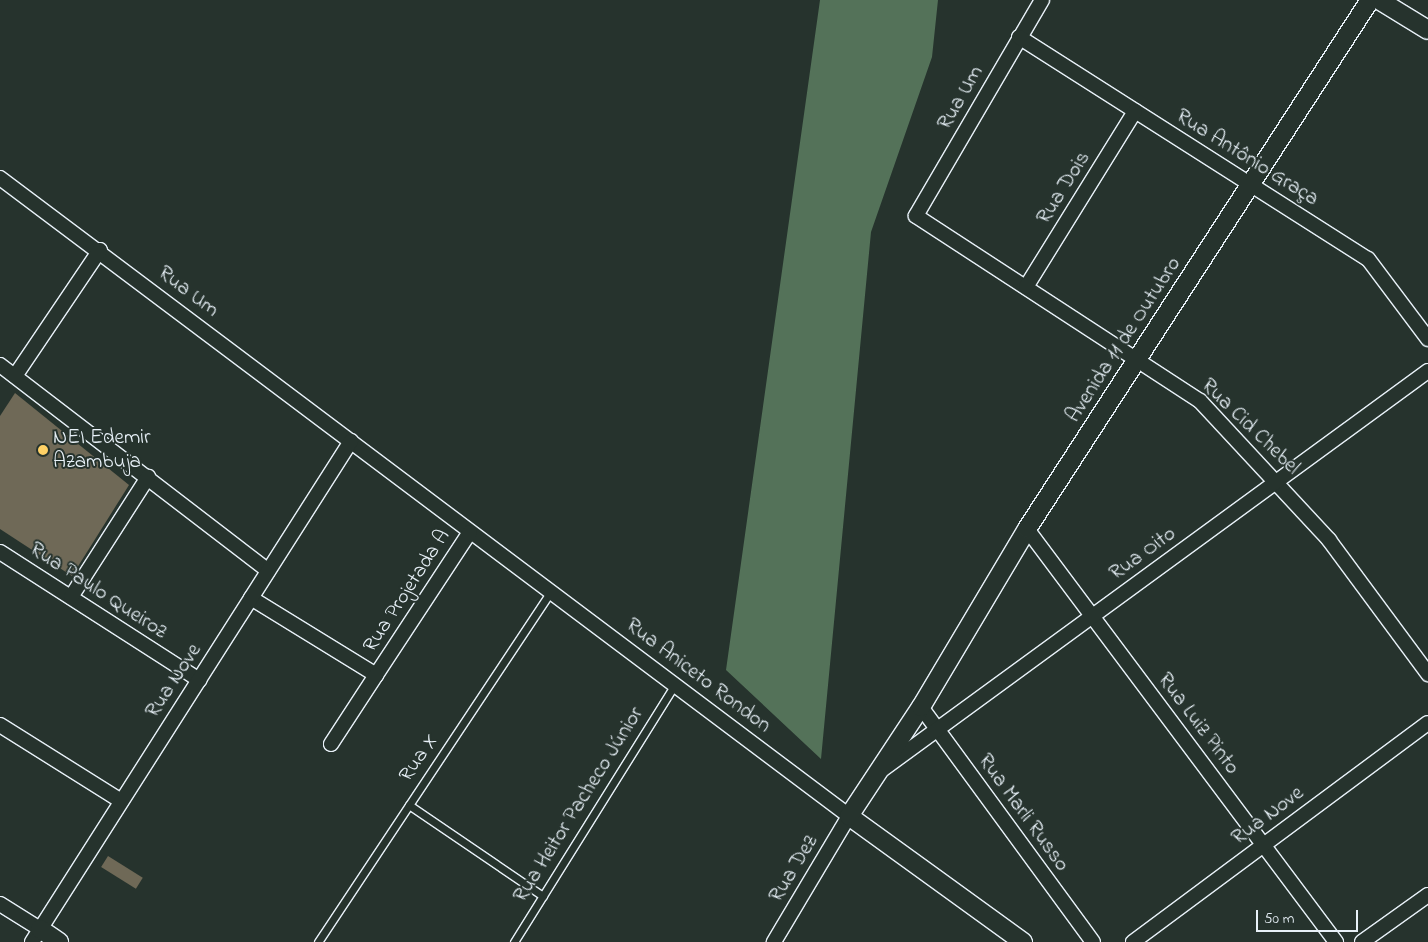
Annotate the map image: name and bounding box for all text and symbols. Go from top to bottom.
street label: Rua Um [933,62,989,134]
street label: Rua Antônio Graça [1171,104,1323,212]
street label: Rua Dois [1032,147,1096,229]
street label: Avenida 11 de Outubro [1061,253,1187,427]
street label: Rua Um [153,261,223,323]
street label: Rua Cid Chebel [1195,374,1305,480]
place label: NEI Edemir Azambuja [53,425,151,475]
marker: NEI Edemir Azambuja [37,444,49,456]
street label: Rua Oito [1105,522,1181,586]
street label: Rua Projetada A [358,525,456,657]
street label: Rua Paulo Queiroz [25,537,171,645]
street label: Rua Aniceto Rondon [620,613,776,739]
street label: Rua Nove [141,639,207,723]
street label: Rua Luiz Pinto [1152,668,1244,780]
street label: Rua Heitor Pacheco Júnior [509,703,649,907]
street label: Rua X [394,729,444,787]
street label: Rua Marli Russo [972,749,1074,877]
street label: Rua Nove [1227,781,1309,851]
street label: Rua Dez [764,831,824,907]
scale bar [1258,900,1360,932]
text: 50 m [1264,908,1294,930]

